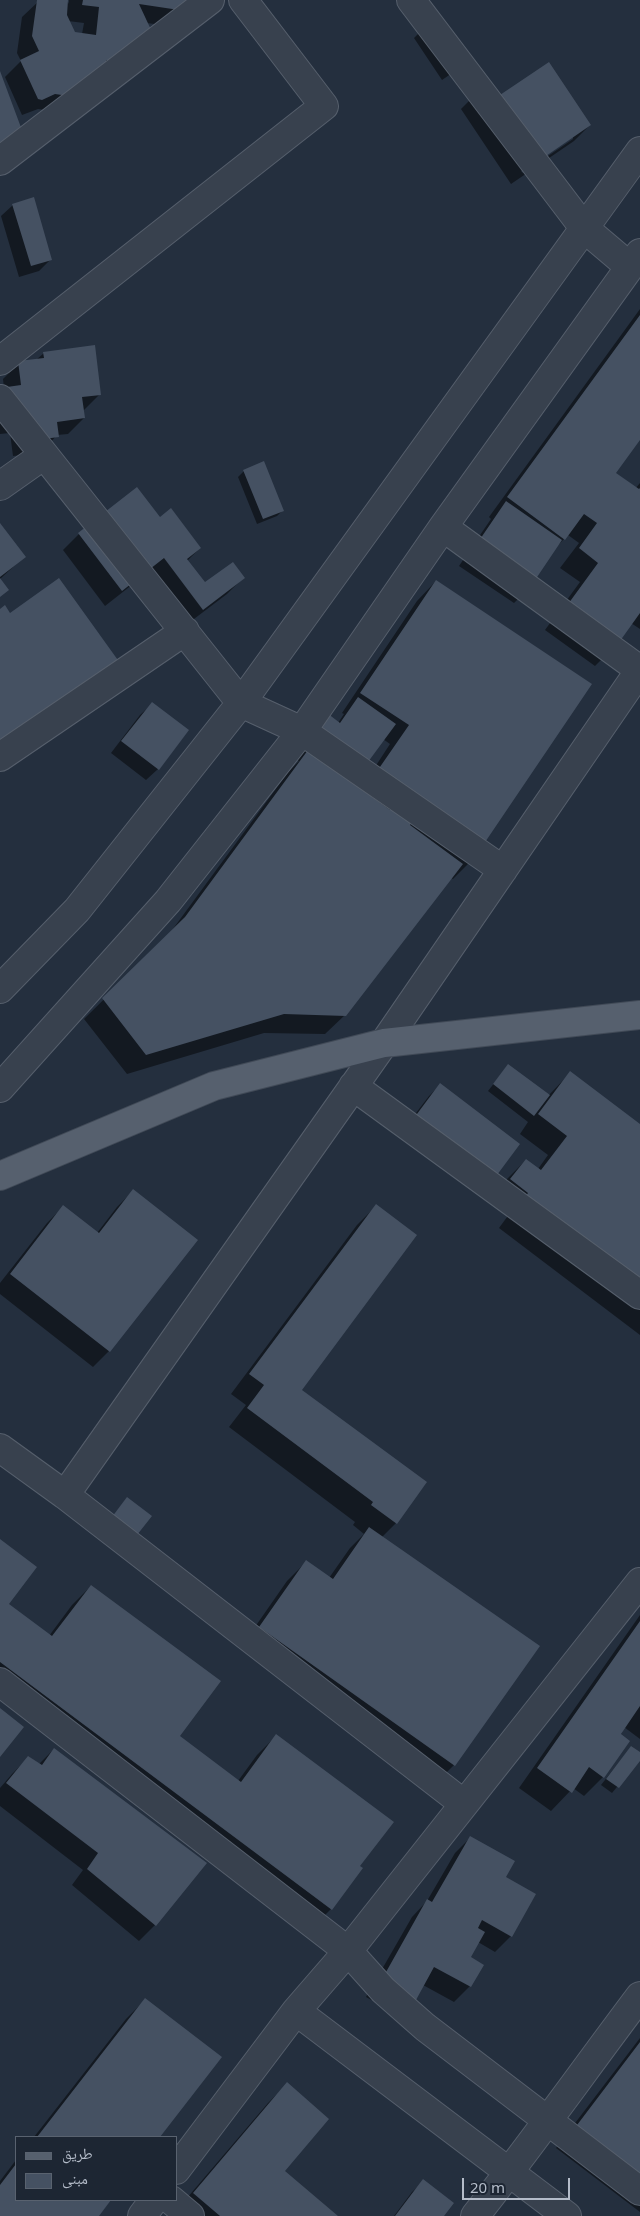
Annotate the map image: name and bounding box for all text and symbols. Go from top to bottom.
legend [15,2136,178,2201]
text: طريق [62,2143,93,2163]
text: مبنى [62,2168,88,2188]
scale bar [465,2168,572,2200]
text: 20 m [470,2177,505,2197]

